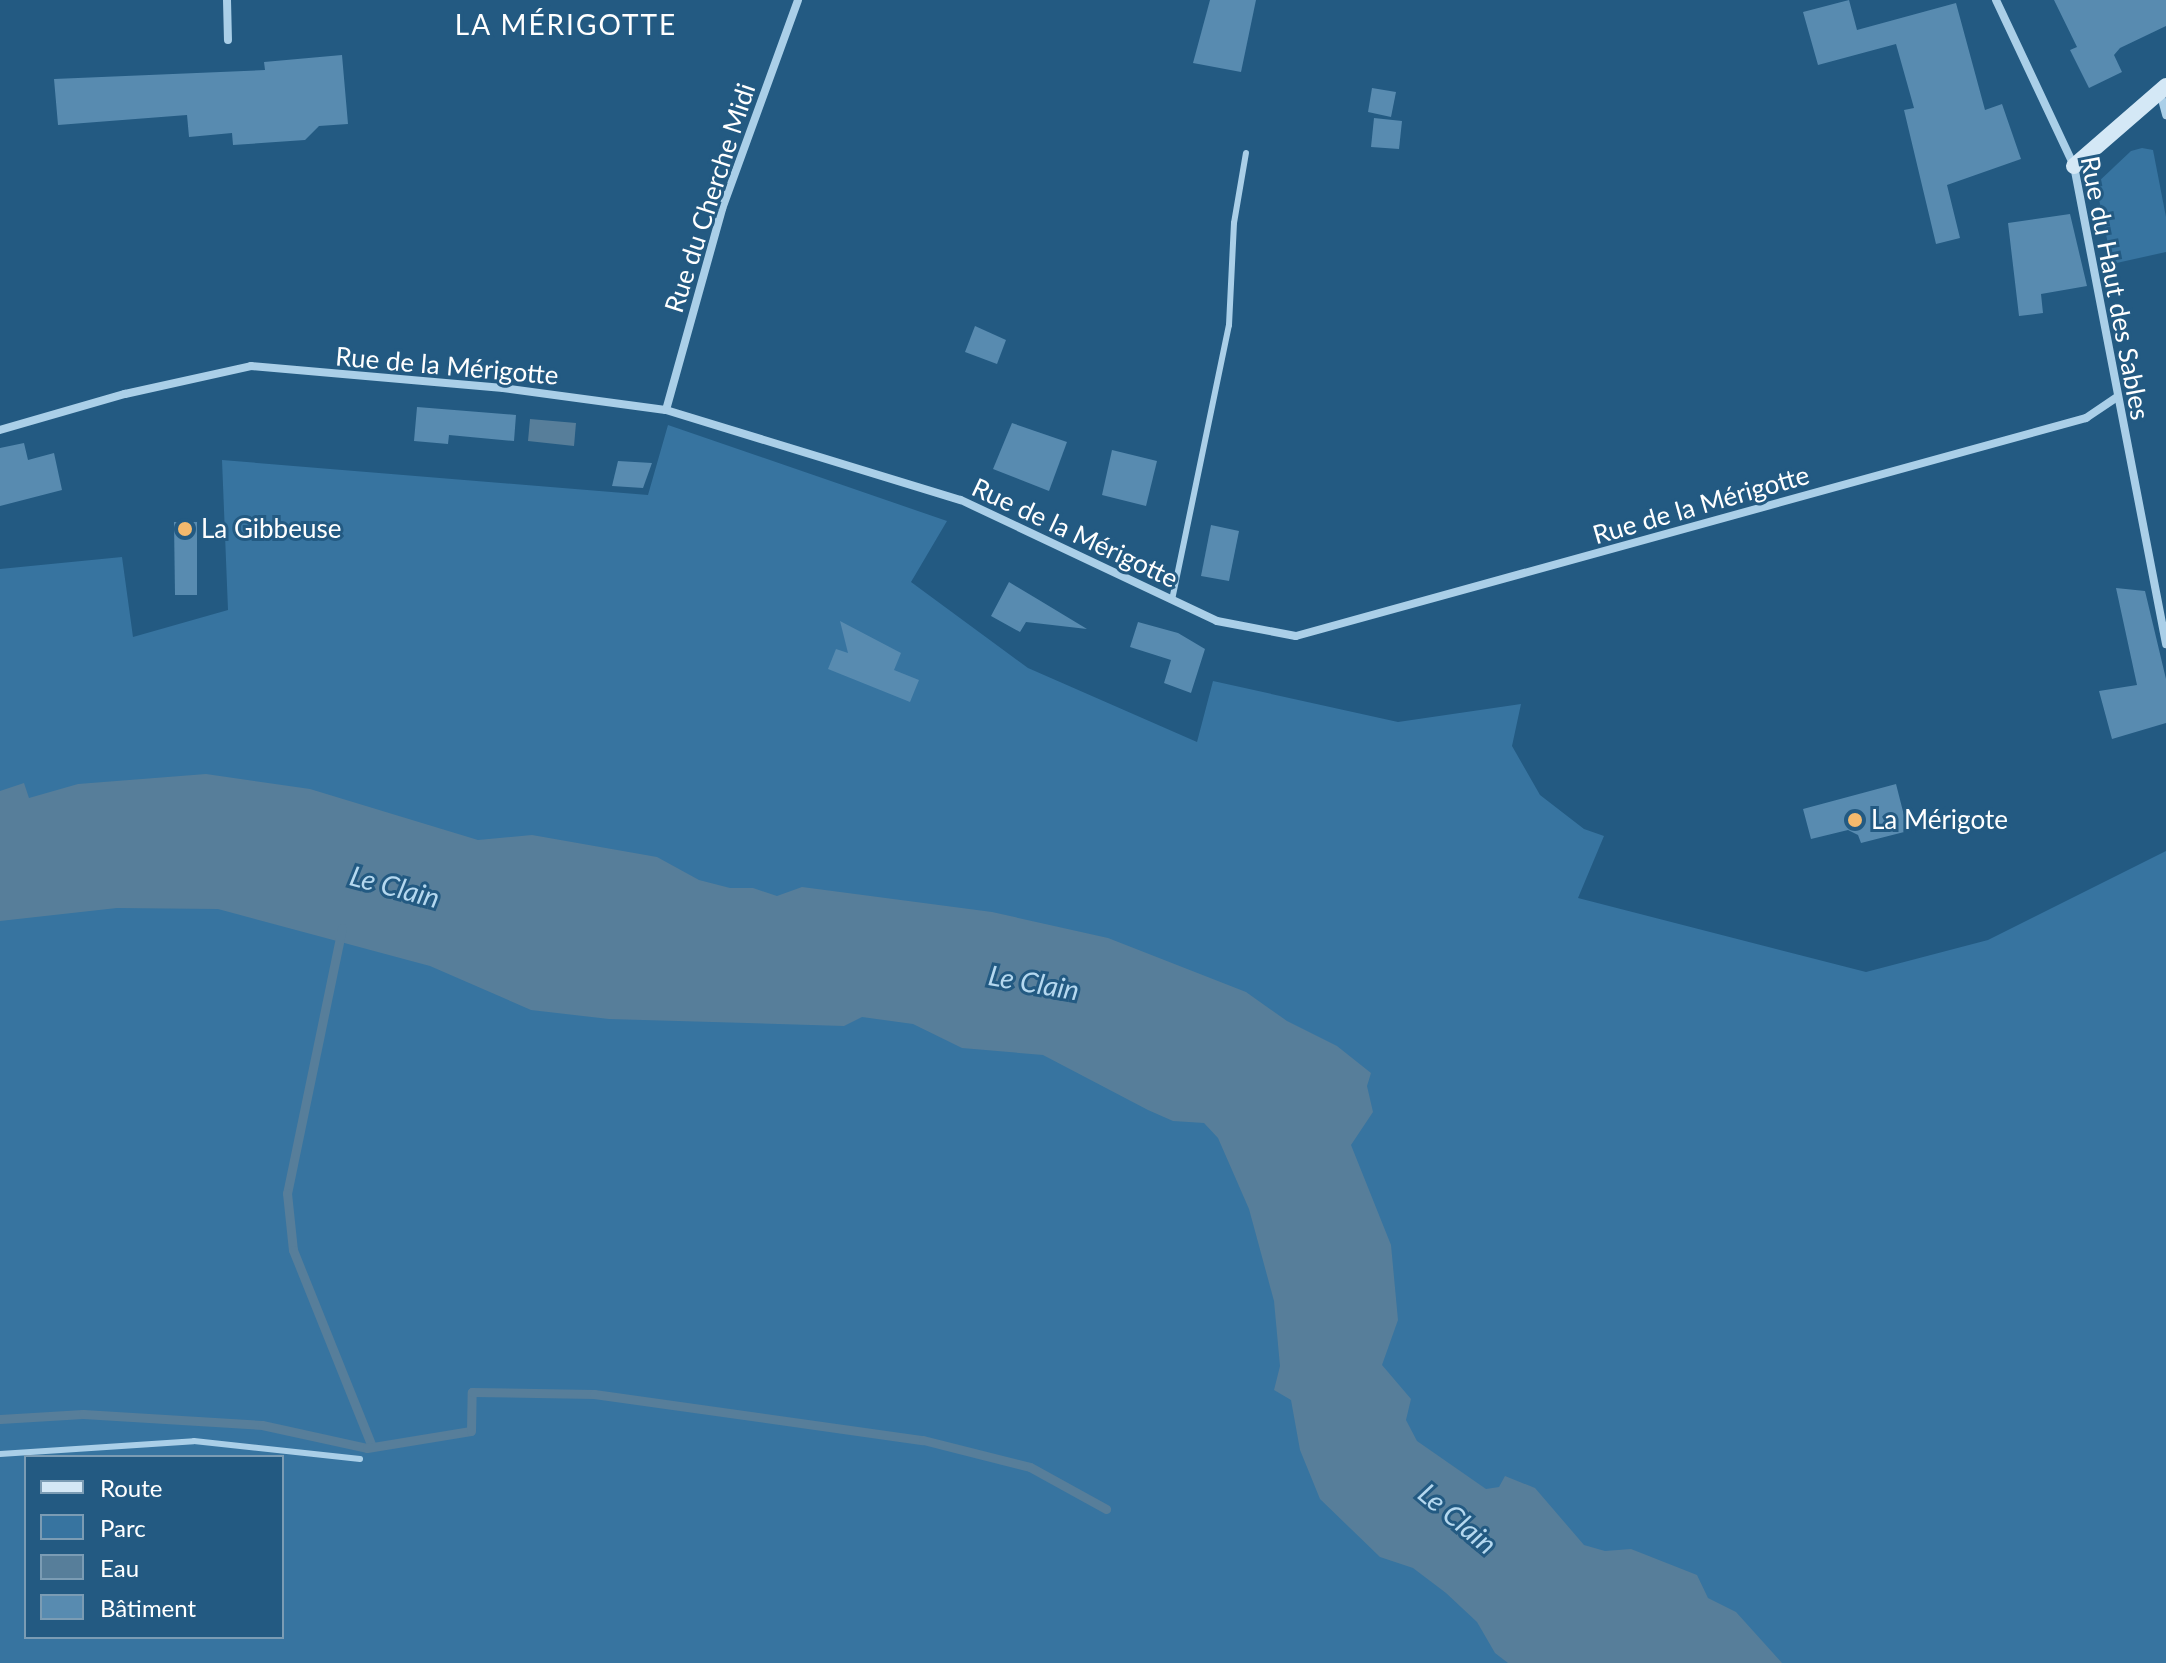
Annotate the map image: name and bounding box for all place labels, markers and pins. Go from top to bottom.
place label: La Gibbeuse [201,513,341,545]
marker: La Gibbeuse [176,520,194,538]
place label: La Mérigote [1871,804,2008,836]
marker: La Mérigote [1846,811,1864,829]

